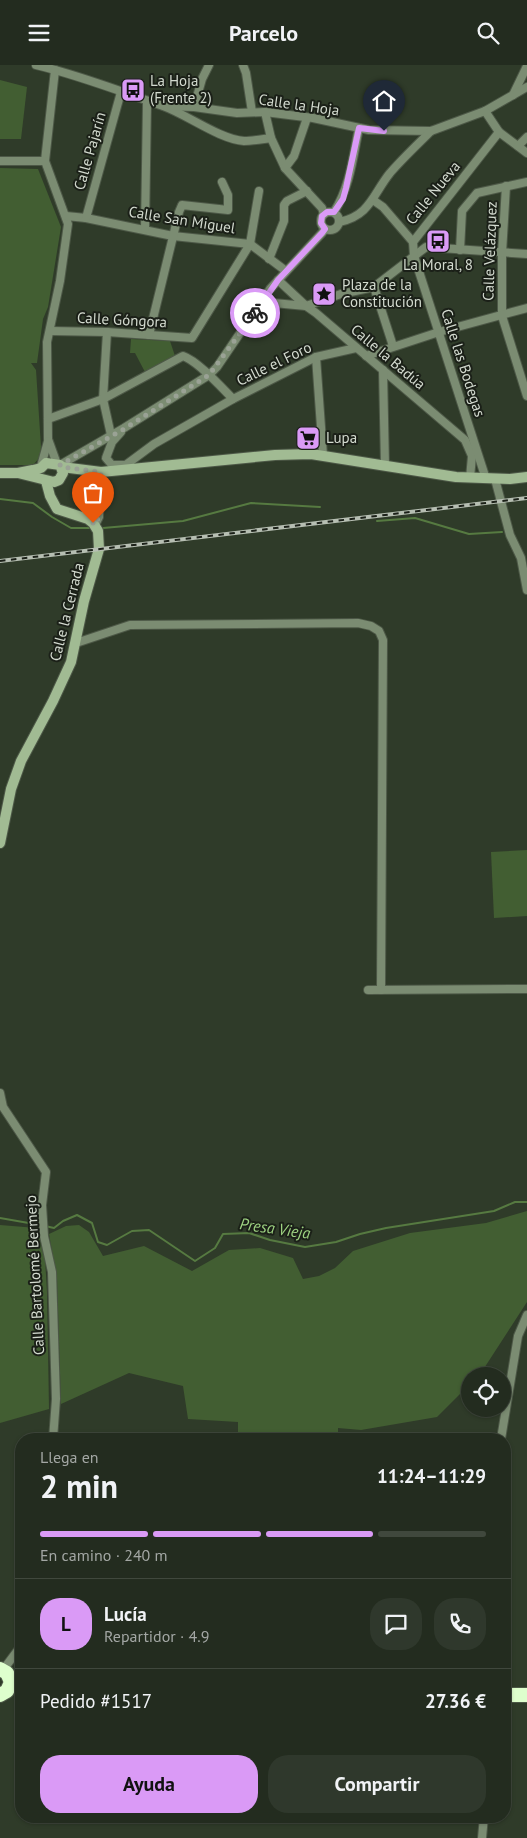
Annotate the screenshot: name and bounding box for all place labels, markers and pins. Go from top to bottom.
place label: La Hoja (Frente 2) [150,71,212,107]
bus stop icon: La Hoja (Frente 2) [120,77,146,103]
pin [363,80,405,131]
bus stop icon: La Moral, 8 [425,228,451,254]
place label: La Moral, 8 [403,255,473,274]
place label: Plaza de la Constitución [342,275,422,311]
place icon: Plaza de la Constitución [311,281,337,307]
supermarket icon: Lupa [295,425,321,451]
place label: Lupa [326,428,357,447]
pin [72,472,114,523]

